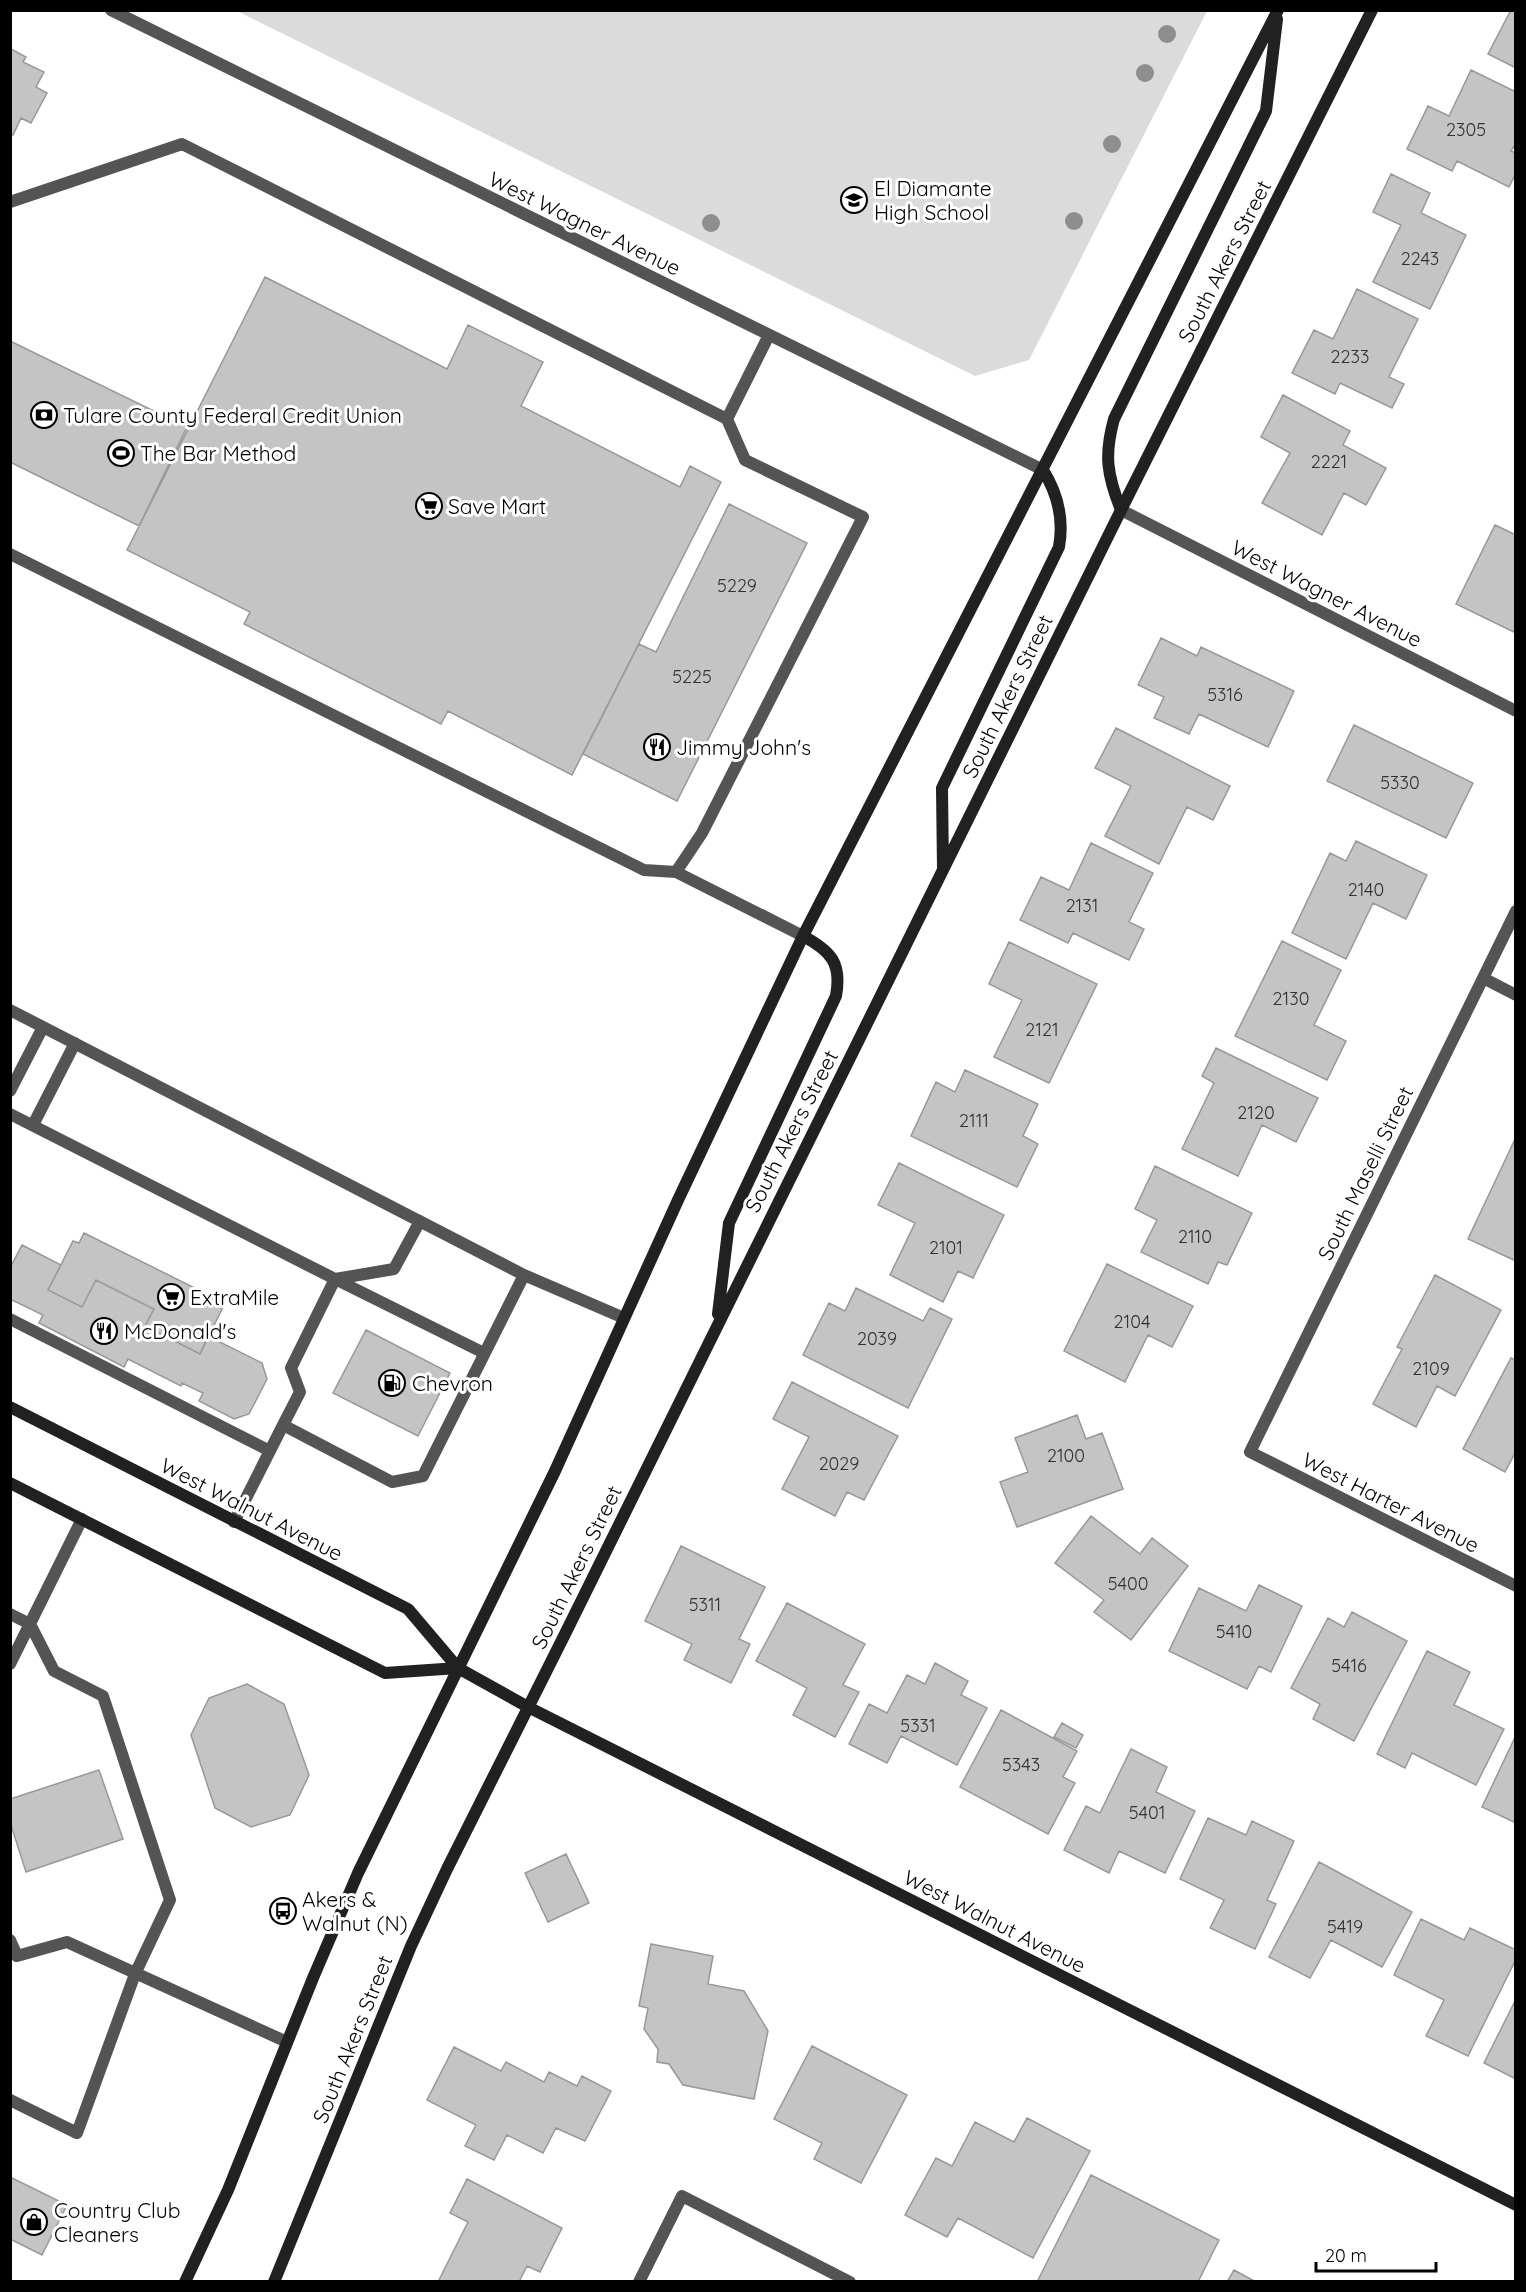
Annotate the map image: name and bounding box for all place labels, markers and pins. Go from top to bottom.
place label: El Diamante High School [874,175,992,225]
school or university icon: El Diamante High School [839,185,869,215]
bank icon: Tulare County Federal Credit Union [29,400,59,430]
place label: Tulare County Federal Credit Union [63,402,402,428]
sports icon: The Bar Method [106,438,136,468]
place label: The Bar Method [140,440,296,466]
supermarket icon: Save Mart [414,491,444,521]
place label: Save Mart [448,493,546,519]
restaurant icon: Jimmy John's [642,732,672,762]
place label: Jimmy John's [676,734,811,760]
supermarket icon: ExtraMile [156,1282,186,1312]
place label: ExtraMile [190,1284,279,1310]
restaurant icon: McDonald's [89,1316,119,1346]
place label: McDonald's [124,1318,236,1344]
fuel station icon: Chevron [377,1368,407,1398]
place label: Chevron [412,1370,493,1396]
place label: Akers & Walnut (N) [302,1886,408,1936]
bus stop icon: Akers & Walnut (N) [268,1896,298,1926]
place label: Country Club Cleaners [54,2197,180,2247]
shop icon: Country Club Cleaners [19,2207,49,2237]

